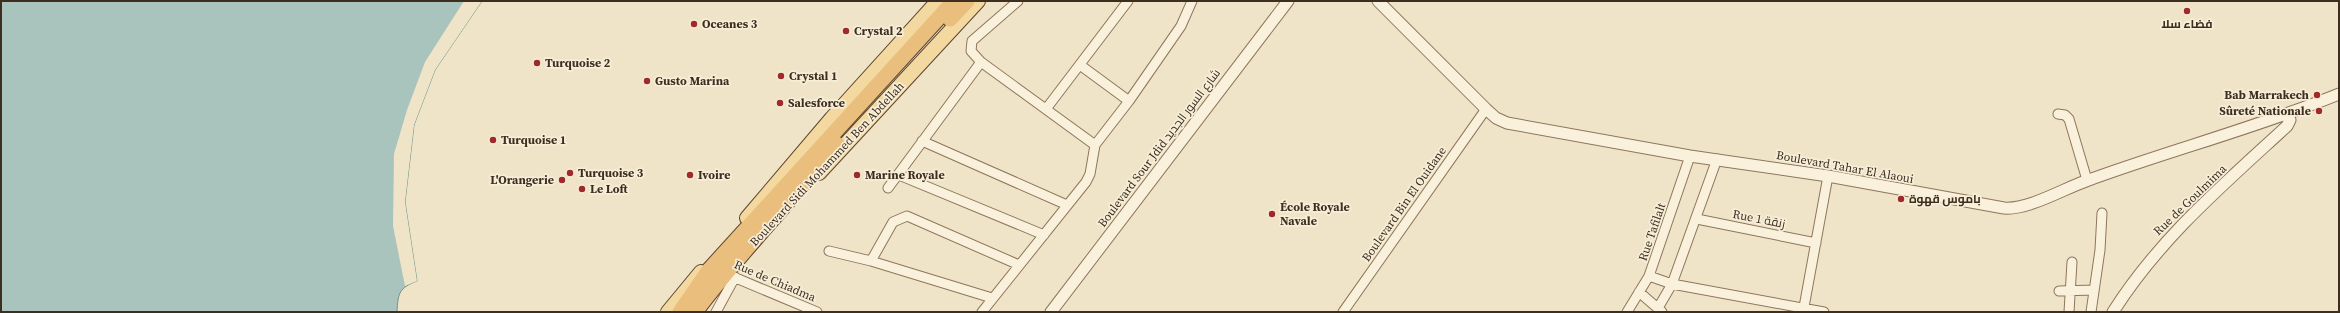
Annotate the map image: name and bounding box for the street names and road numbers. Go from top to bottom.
street label: Boulevard Sour Jdid شارع السور الجديد [1094,66,1224,230]
street label: Boulevard Sidi Mohammed Ben Abdellah [746,78,908,250]
street label: Boulevard Bin El Ouidane [1358,143,1450,265]
street label: Boulevard Tahar El Alaoui [1775,147,1915,187]
street label: Rue de Goulmima [2150,160,2231,239]
street label: Rue Tafilalt [1635,201,1669,263]
street label: Rue 1 زنقة [1731,206,1787,232]
street label: Rue de Chiadma [732,257,819,306]

